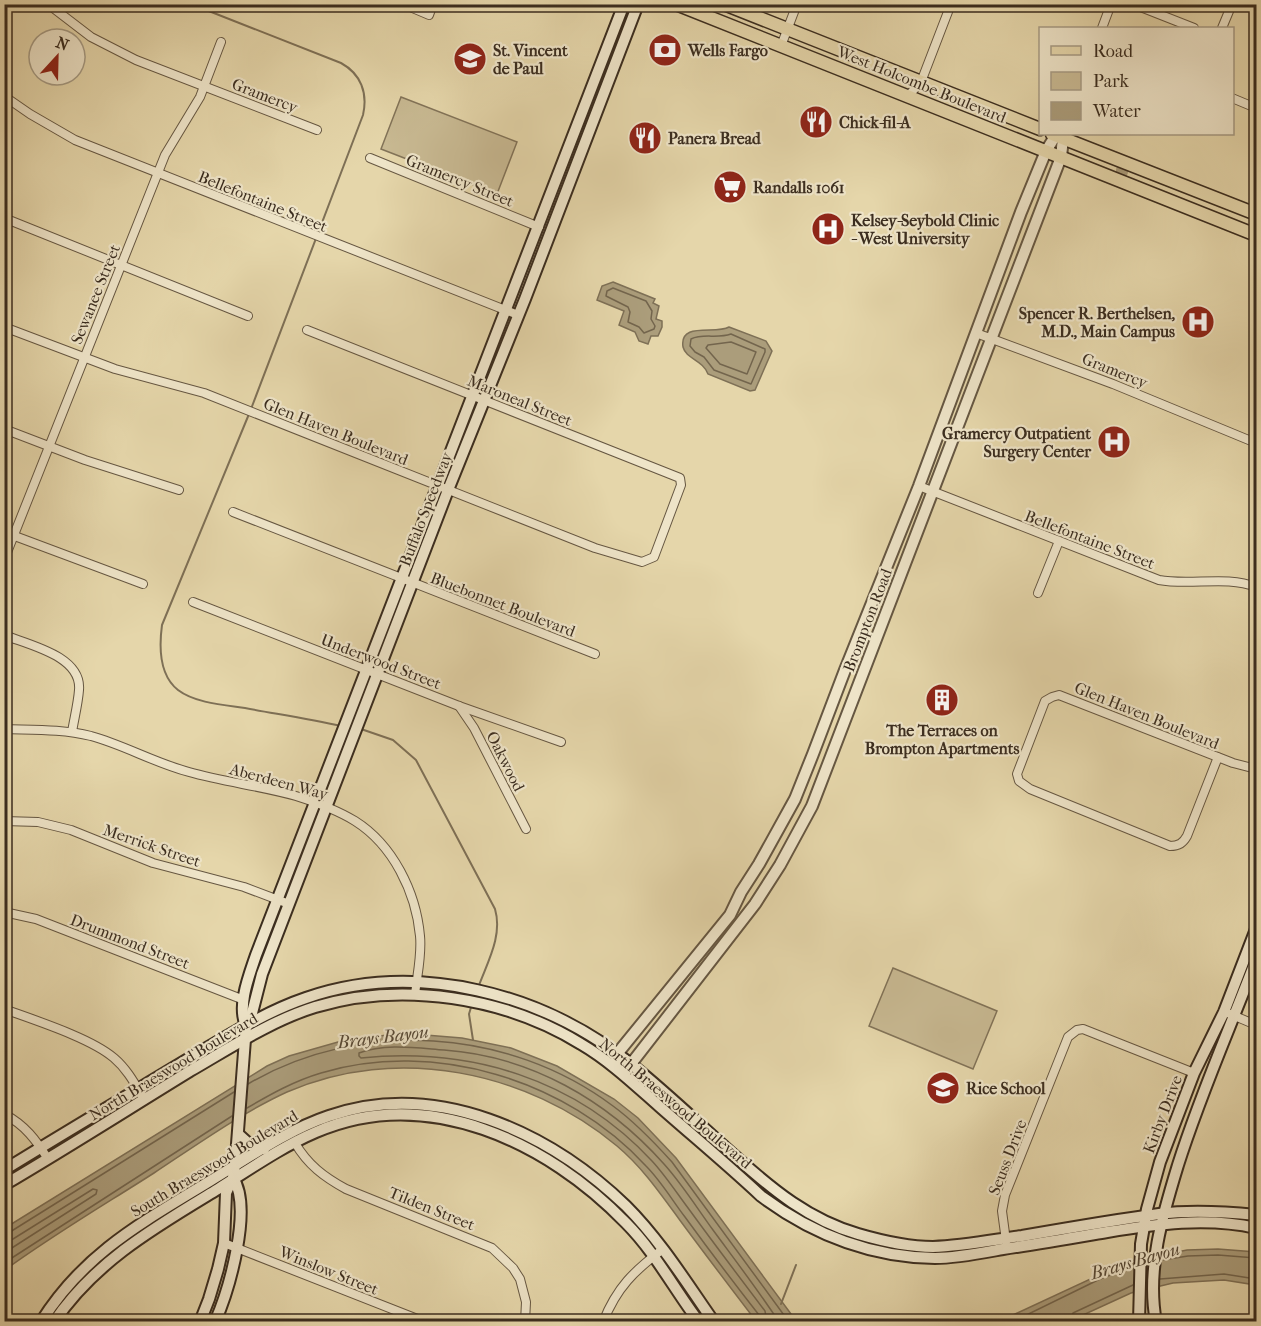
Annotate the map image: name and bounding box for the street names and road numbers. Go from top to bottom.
street label: West Holcombe Boulevard [834,41,1009,127]
street label: Gramercy [229,74,301,117]
street label: Gramercy Street [403,150,517,211]
street label: Bellefontaine Street [195,167,330,236]
street label: Sewanee Street [67,241,124,347]
street label: Gramercy [1079,349,1151,392]
street label: Maroneal Street [465,371,575,430]
street label: Glen Haven Boulevard [261,394,411,469]
street label: Buffalo Speedway [395,449,456,569]
street label: Bellefontaine Street [1022,506,1158,573]
street label: Brompton Road [839,566,896,675]
street label: Bluebonnet Boulevard [428,568,578,641]
street label: Underwood Street [318,630,444,693]
street label: Glen Haven Boulevard [1072,678,1222,753]
street label: Oakwood [482,728,529,795]
street label: Aberdeen Way [227,759,330,804]
street label: Merrick Street [101,820,203,871]
street label: Drummond Street [67,910,192,973]
street label: North Braeswood Boulevard [86,1008,261,1124]
street label: North Braeswood Boulevard [596,1034,756,1173]
street label: Kirby Drive [1139,1072,1186,1156]
street label: South Braeswood Boulevard [127,1106,302,1221]
street label: Seuss Drive [984,1117,1031,1198]
street label: Tilden Street [386,1183,478,1234]
street label: Winslow Street [276,1242,381,1299]

